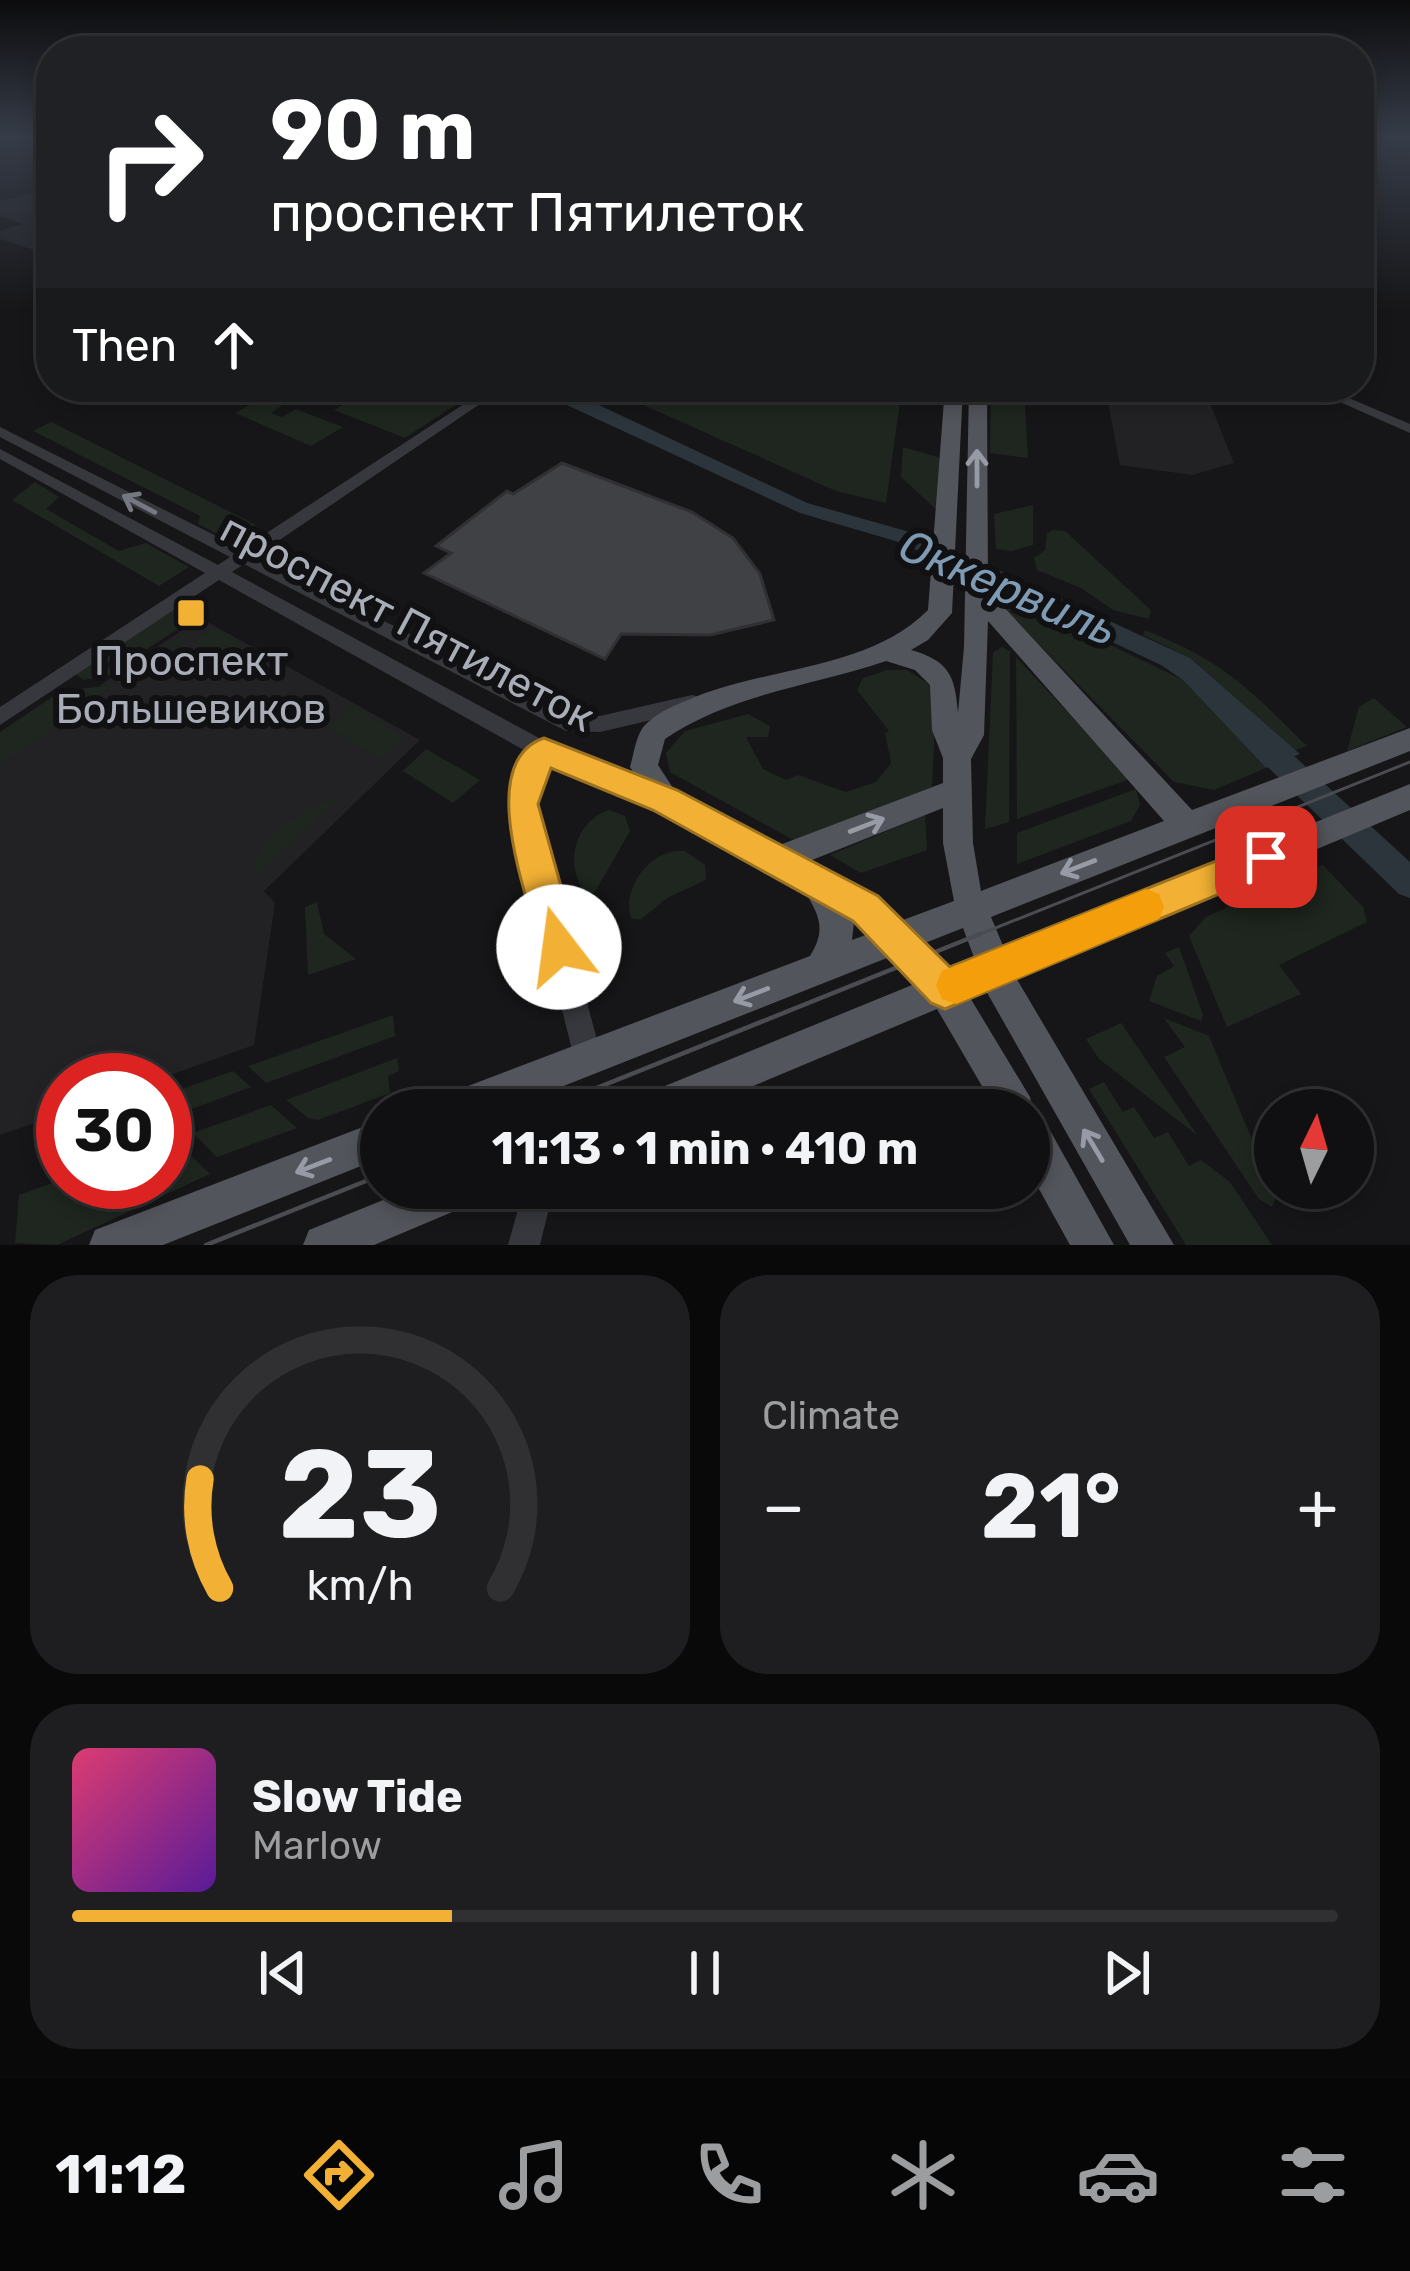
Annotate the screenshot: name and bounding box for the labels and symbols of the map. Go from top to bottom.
one-way arrow [966,449,988,488]
one-way arrow [122,492,157,515]
street label: проспект Пятилеток [212,503,603,743]
water label: Оккервиль [892,518,1124,657]
marker: Проспект Большевиков [175,597,207,629]
place label: Проспект Большевиков [56,636,326,734]
pin [1215,806,1317,908]
one-way arrow [847,813,884,834]
one-way arrow [1061,858,1098,880]
position arrow [496,884,622,1010]
one-way arrow [734,986,771,1007]
speed limit sign: 30 [36,1053,192,1209]
north arrow [1254,1089,1374,1209]
one-way arrow [1081,1129,1105,1163]
one-way arrow [295,1156,332,1178]

